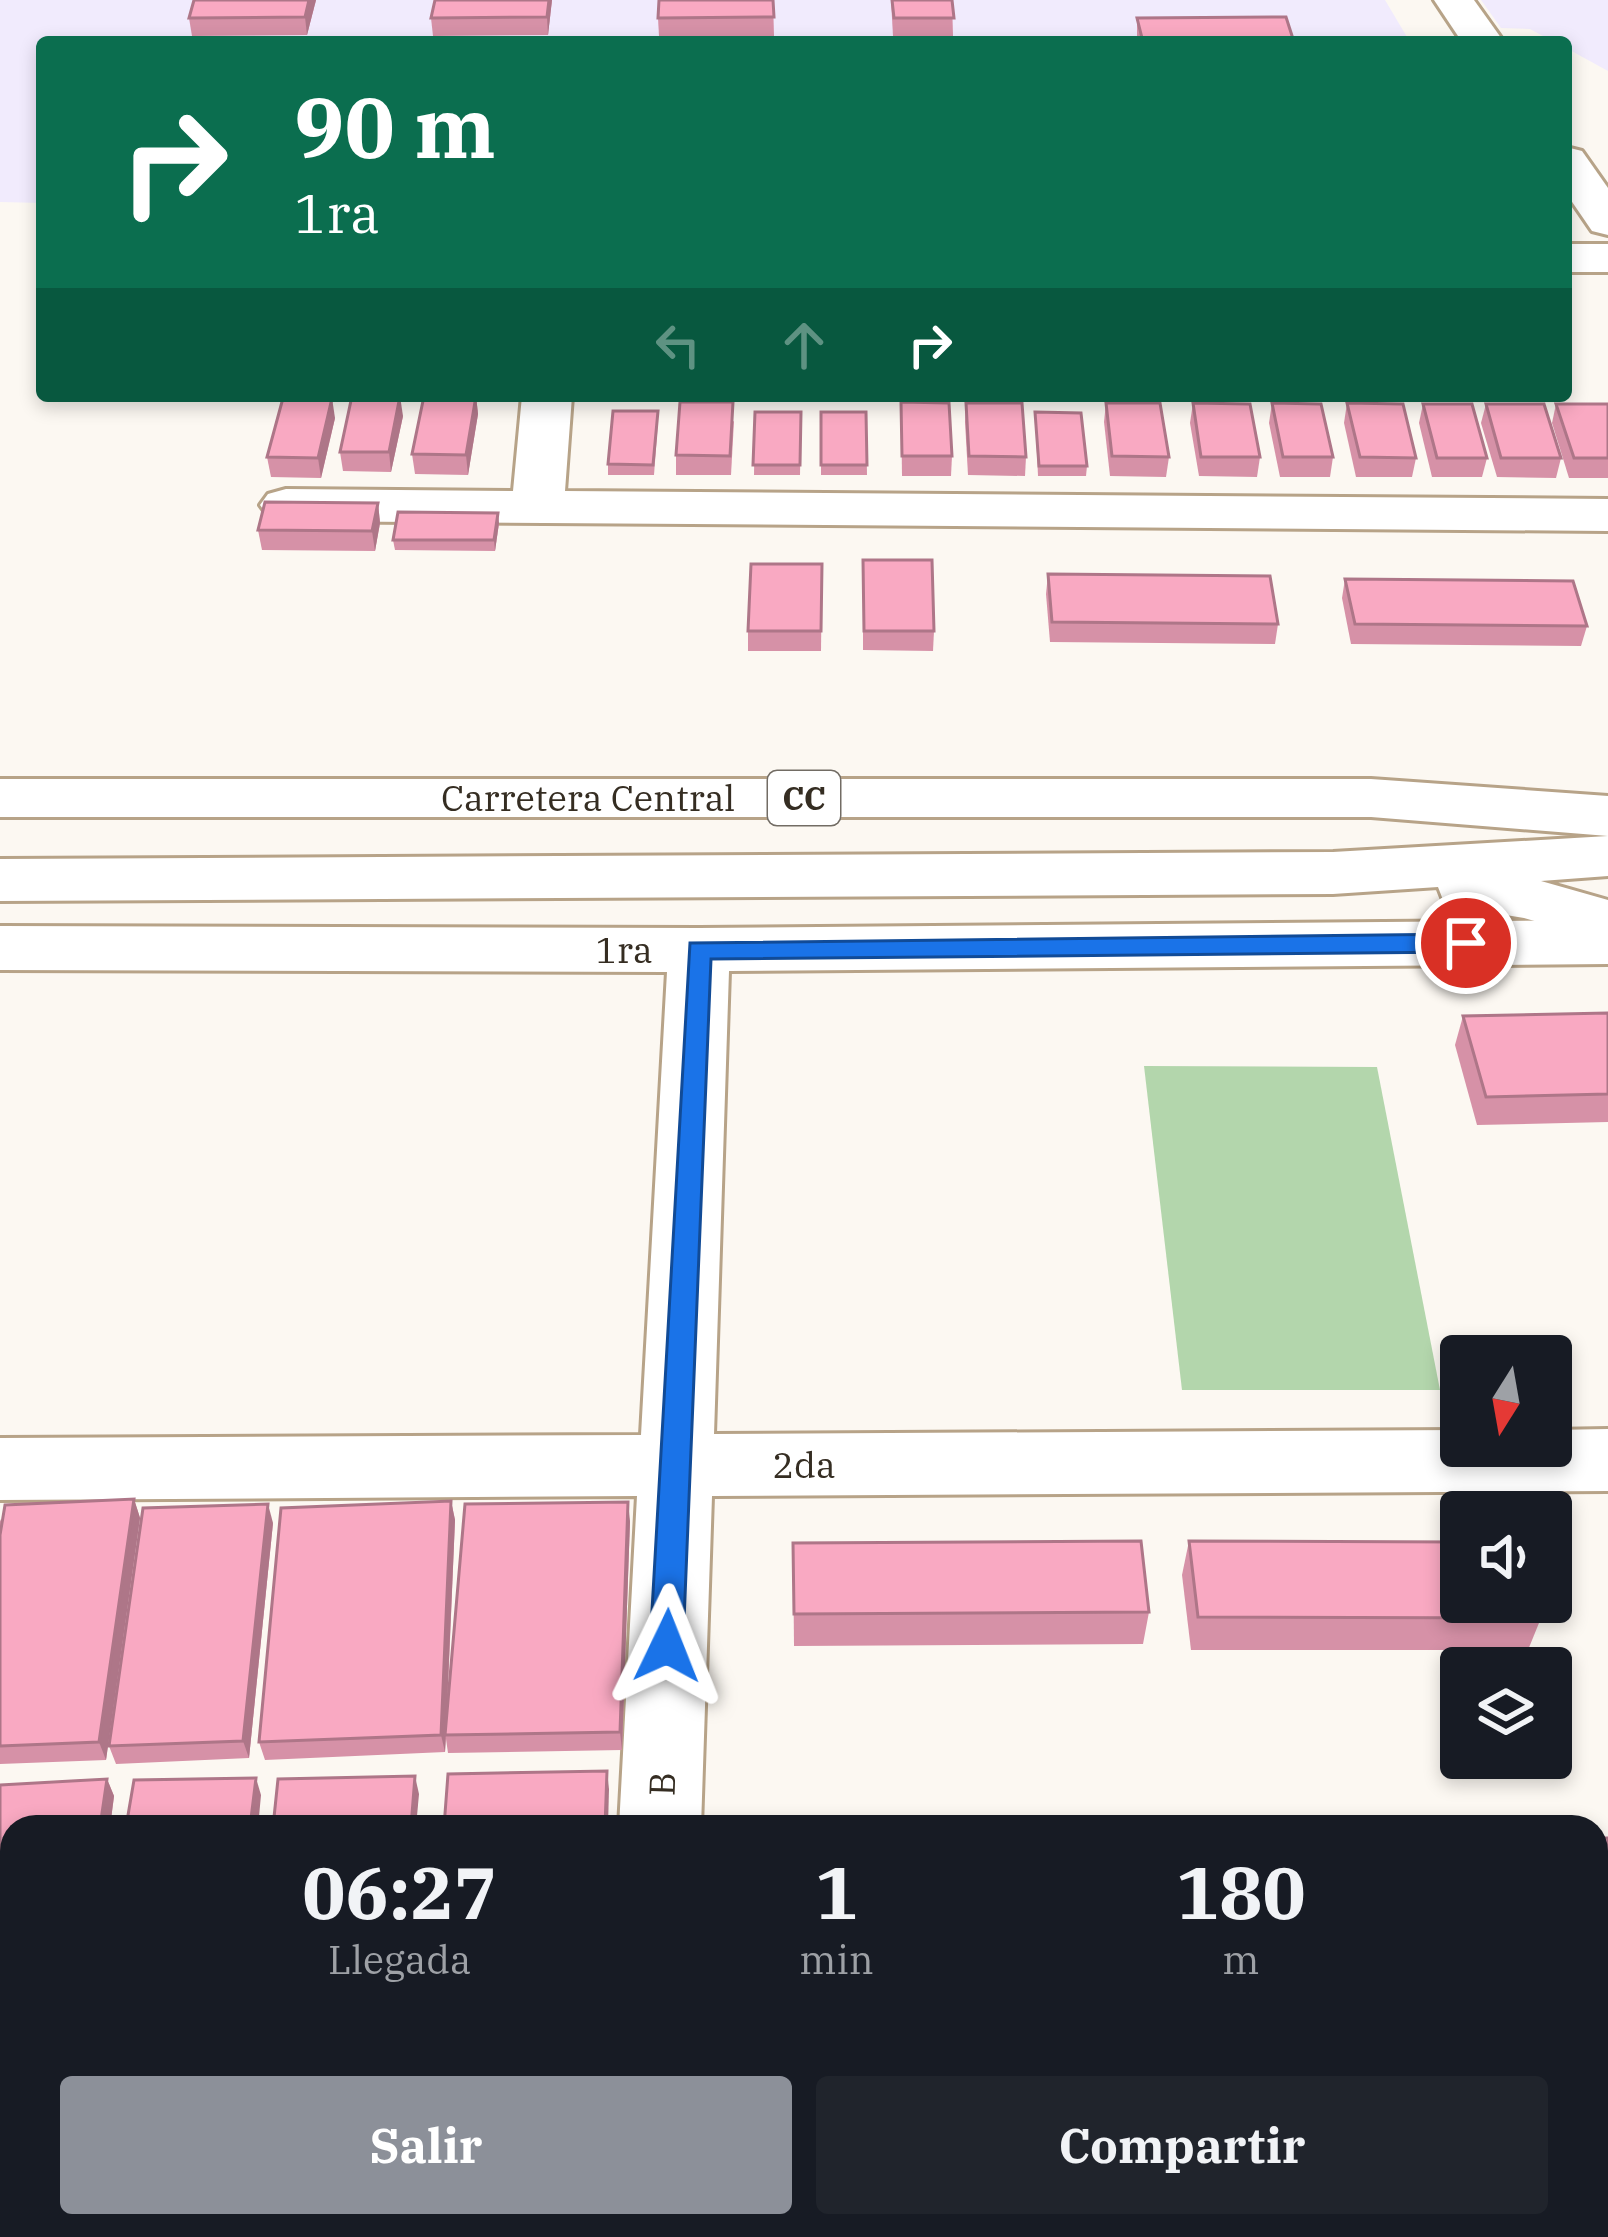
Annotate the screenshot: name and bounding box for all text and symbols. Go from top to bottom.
text: 90 m [294,72,496,181]
icon: right [96,84,252,240]
text: 1ra [294,178,380,248]
icon: left [645,312,711,378]
icon: ahead [771,312,837,378]
icon: right [897,312,963,378]
road number: CC [768,771,840,825]
street label: Carretera Central [441,774,735,821]
pin [1415,892,1517,994]
icon: arrive [1433,910,1499,976]
street label: 1ra [595,926,653,973]
north arrow [1440,1335,1572,1467]
map controls [1440,1335,1572,1779]
street label: 2da [772,1441,836,1488]
button: sound [1440,1491,1572,1623]
position arrow [604,1583,730,1709]
button: layers [1440,1647,1572,1779]
street label: B [638,1771,685,1797]
text: 06:27 [302,1845,497,1939]
text: 1 [815,1845,858,1939]
text: 180 [1176,1845,1306,1939]
text: Llegada [328,1934,471,1985]
text: min [799,1934,874,1985]
text: m [1222,1934,1259,1985]
button: Salir [60,2076,792,2214]
button: Compartir [816,2076,1548,2214]

